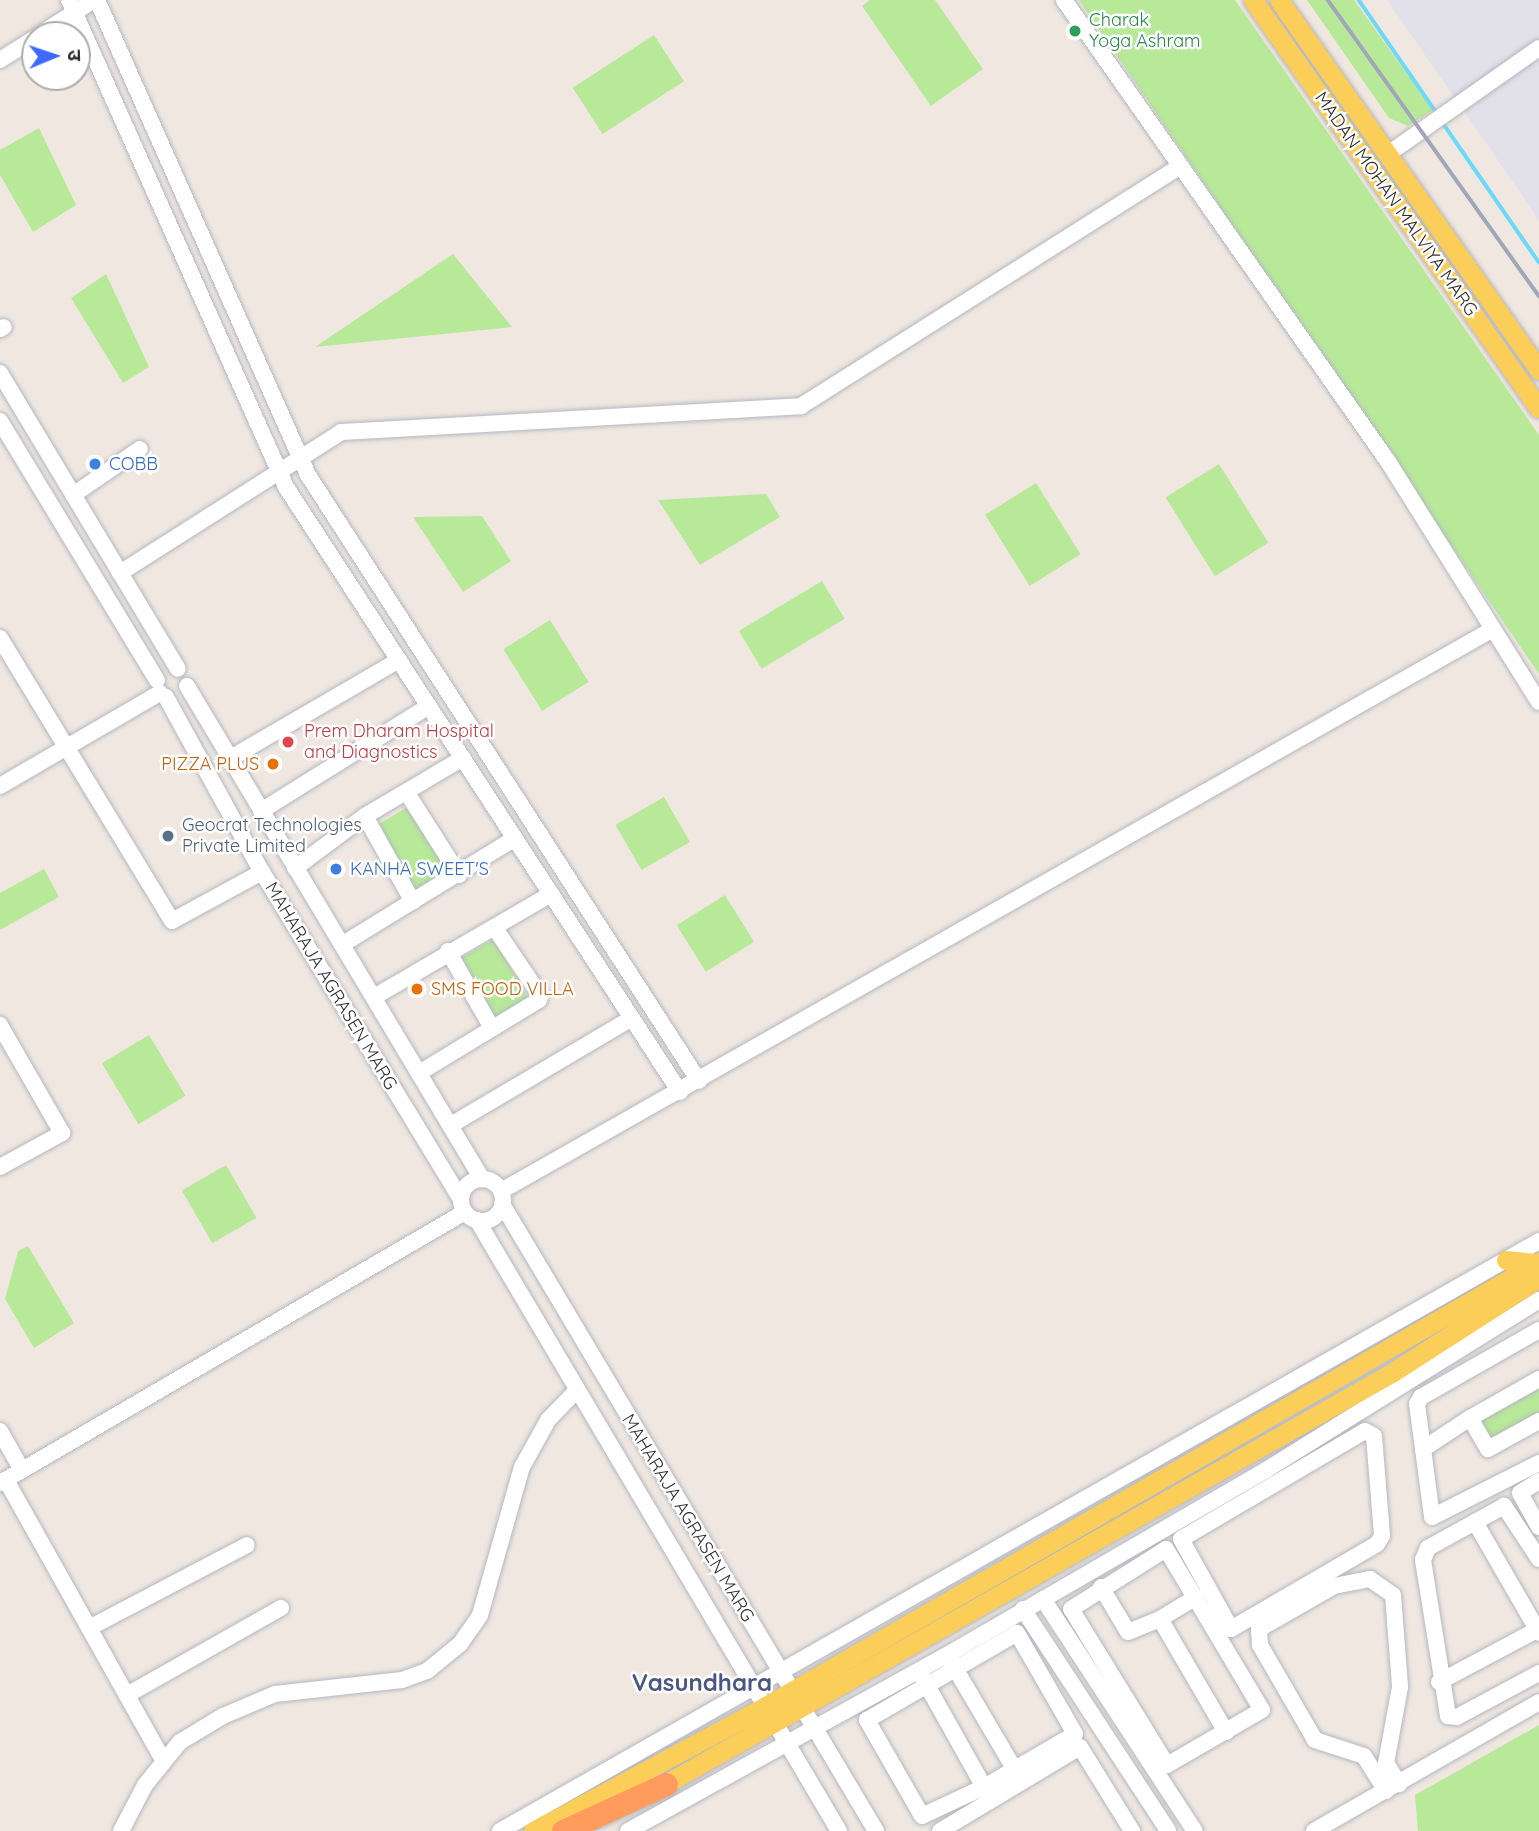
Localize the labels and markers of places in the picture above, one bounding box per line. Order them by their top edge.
place label: Charak Yoga Ashram [1089,10,1201,52]
marker: Charak Yoga Ashram [1067,23,1083,39]
place label: COBB [109,453,158,475]
marker: COBB [87,456,103,472]
place label: Prem Dharam Hospital and Diagnostics [304,721,494,764]
marker: Prem Dharam Hospital and Diagnostics [278,732,298,752]
place label: PIZZA PLUS [161,753,259,775]
marker: PIZZA PLUS [265,756,281,772]
place label: Geocrat Technologies Private Limited [182,815,362,858]
marker: Geocrat Technologies Private Limited [160,828,176,844]
place label: KANHA SWEET'S [350,858,489,880]
marker: KANHA SWEET'S [328,861,344,877]
place label: SMS FOOD VILLA [431,978,574,1000]
marker: SMS FOOD VILLA [409,981,425,997]

